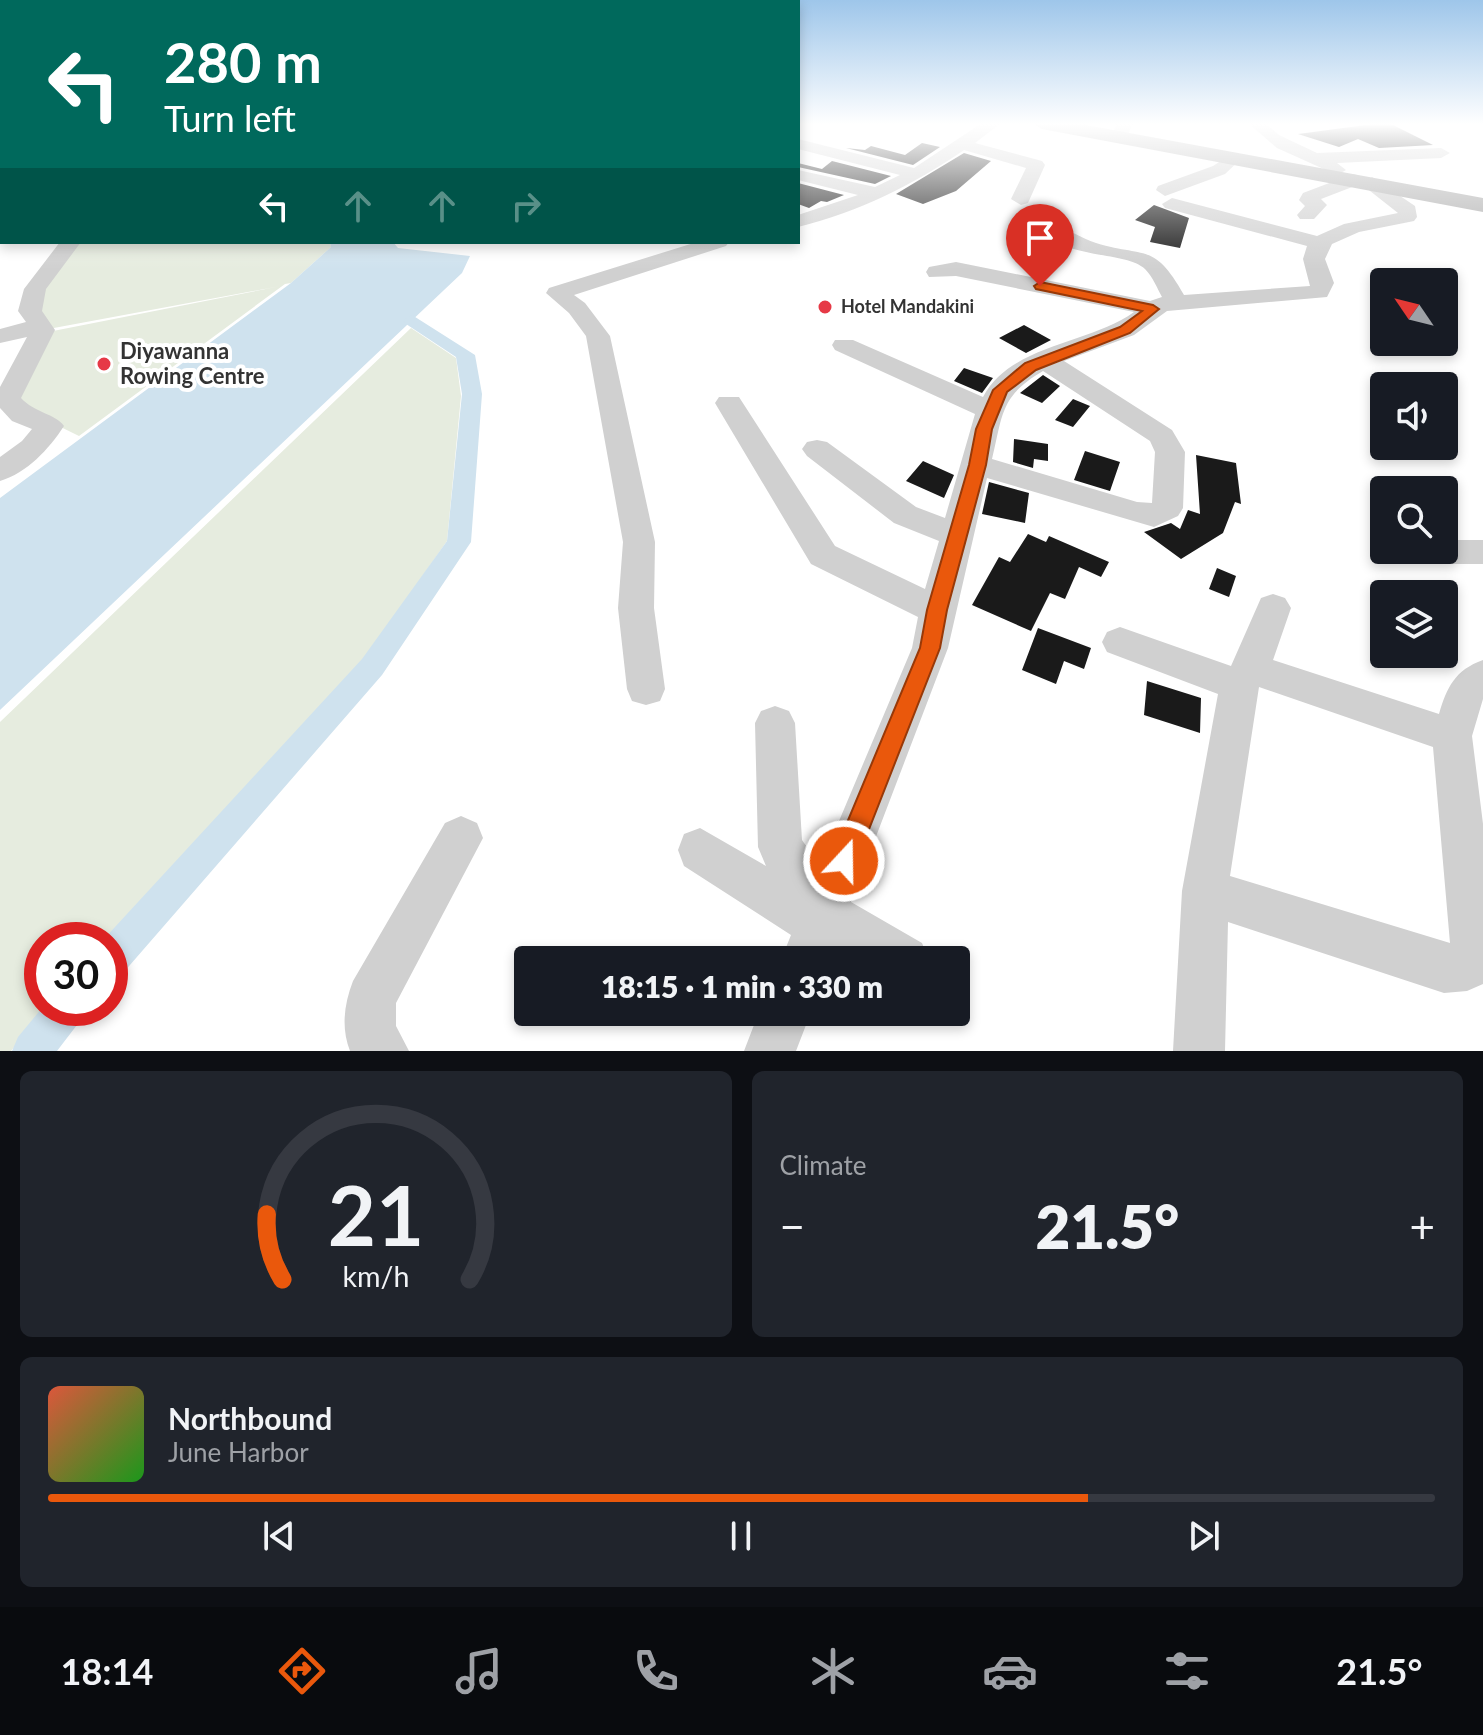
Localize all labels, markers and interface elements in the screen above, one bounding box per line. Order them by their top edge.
text: 280 m [164,28,322,95]
icon: left [32,32,136,136]
text: Turn left [164,96,296,140]
icon: left [252,184,296,228]
icon: ahead [336,184,380,228]
icon: ahead [420,184,464,228]
icon: right [504,184,548,228]
pin [1006,204,1074,286]
icon: arrive [1018,216,1062,260]
north arrow [1370,268,1458,356]
map controls [1370,268,1458,668]
place label: Hotel Mandakini [841,295,974,317]
marker: Hotel Mandakini [816,298,834,316]
place label: Diyawanna Rowing Centre [120,337,265,389]
marker: Diyawanna Rowing Centre [95,355,113,373]
button: sound [1370,372,1458,460]
button: search [1370,476,1458,564]
button: layers [1370,580,1458,668]
position arrow [802,819,886,903]
speed limit sign: 30 [24,922,128,1026]
text: 18:15 · 1 min · 330 m [601,968,883,1004]
text: Climate [780,1149,866,1181]
text: 21 [328,1164,424,1264]
text: 21.5° [1035,1190,1179,1262]
text: − [780,1200,805,1252]
text: + [1409,1200,1435,1252]
text: km/h [342,1259,409,1293]
text: Northbound [168,1400,332,1436]
text: June Harbor [168,1436,309,1468]
icon: previous [257,1514,301,1558]
icon: pause [719,1514,763,1558]
icon: next [1182,1514,1226,1558]
icon: directions [274,1643,330,1699]
icon: music [451,1643,507,1699]
icon: phone [628,1643,684,1699]
icon: climate [805,1643,861,1699]
icon: car [982,1643,1038,1699]
icon: filters [1159,1643,1215,1699]
text: 18:14 [61,1649,153,1693]
text: 21.5° [1336,1649,1422,1693]

